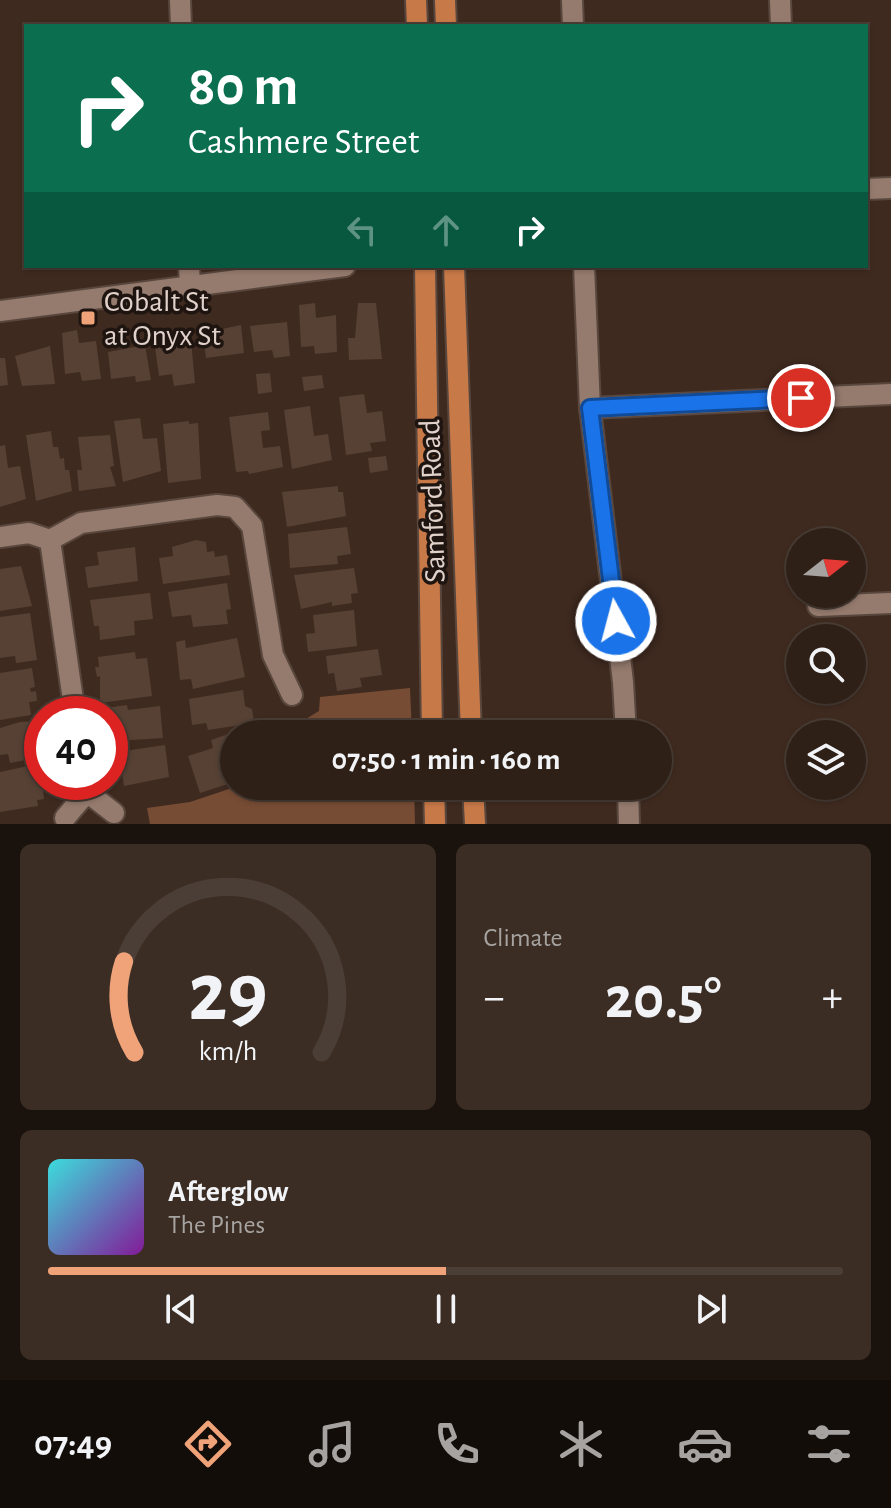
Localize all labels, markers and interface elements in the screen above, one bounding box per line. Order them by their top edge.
icon: right [56,56,160,160]
text: 80 m [188,59,298,115]
text: Cashmere Street [188,124,419,160]
icon: left [340,208,384,252]
icon: ahead [424,208,468,252]
icon: right [508,208,552,252]
place label: Cobalt St at Onyx St [104,287,221,351]
marker: Cobalt St at Onyx St [79,309,97,327]
pin [767,364,835,432]
icon: arrive [779,376,823,420]
street label: Samford Road [415,419,451,583]
north arrow [786,528,866,608]
map controls [786,528,866,800]
position arrow [574,579,658,663]
button: search [786,624,866,704]
speed limit sign: 40 [24,696,128,800]
button: layers [786,720,866,800]
text: 07:50 · 1 min · 160 m [332,745,560,775]
text: Climate [484,925,562,951]
text: 29 [188,952,267,1036]
text: 20.5° [605,969,722,1029]
text: − [484,976,505,1020]
text: + [822,976,843,1020]
text: km/h [198,1037,257,1066]
text: Afterglow [168,1177,289,1207]
text: The Pines [168,1212,265,1238]
icon: previous [159,1287,203,1331]
icon: pause [424,1287,468,1331]
icon: next [689,1287,733,1331]
icon: directions [180,1416,236,1472]
icon: music [304,1416,360,1472]
icon: phone [429,1416,485,1472]
icon: climate [553,1416,609,1472]
icon: car [677,1416,733,1472]
icon: filters [801,1416,857,1472]
text: 07:49 [34,1426,112,1462]

